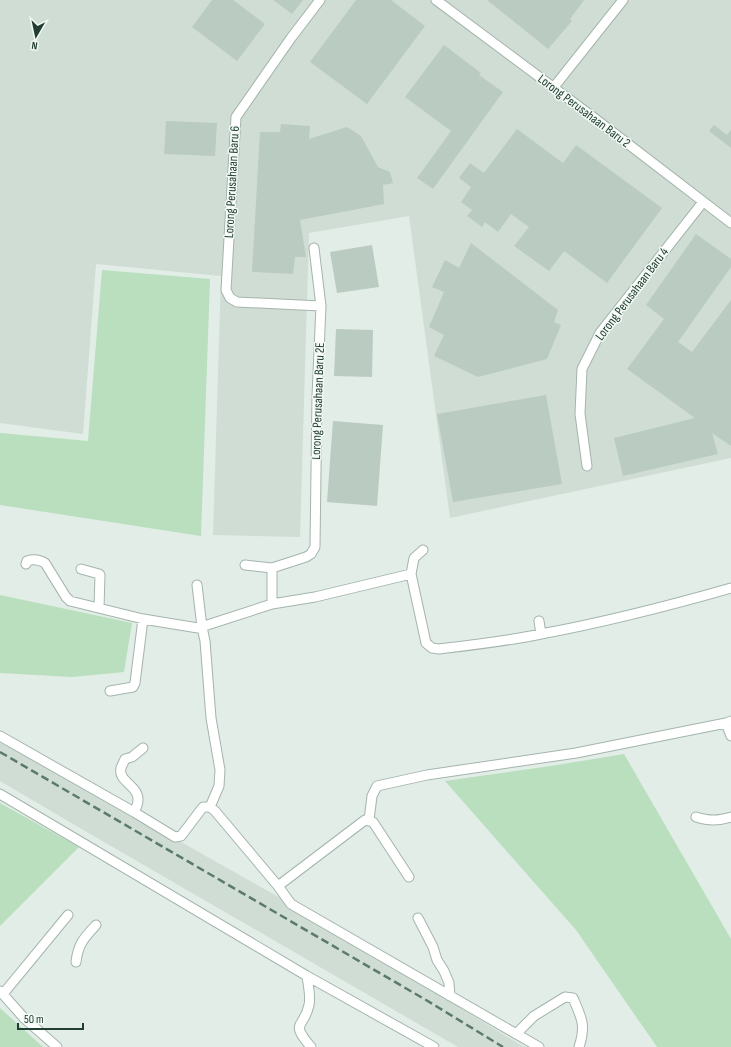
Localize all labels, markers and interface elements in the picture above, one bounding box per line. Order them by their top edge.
north arrow [16,16,56,56]
text: N [30,38,38,52]
street label: Lorong Perusahaan Baru 2 [534,71,634,151]
street label: Lorong Perusahaan Baru 6 [221,125,243,238]
street label: Lorong Perusahaan Baru 4 [592,244,672,344]
street label: Lorong Perusahaan Baru 2E [308,342,328,460]
scale bar [18,1005,83,1031]
text: 50 m [24,1012,44,1027]

